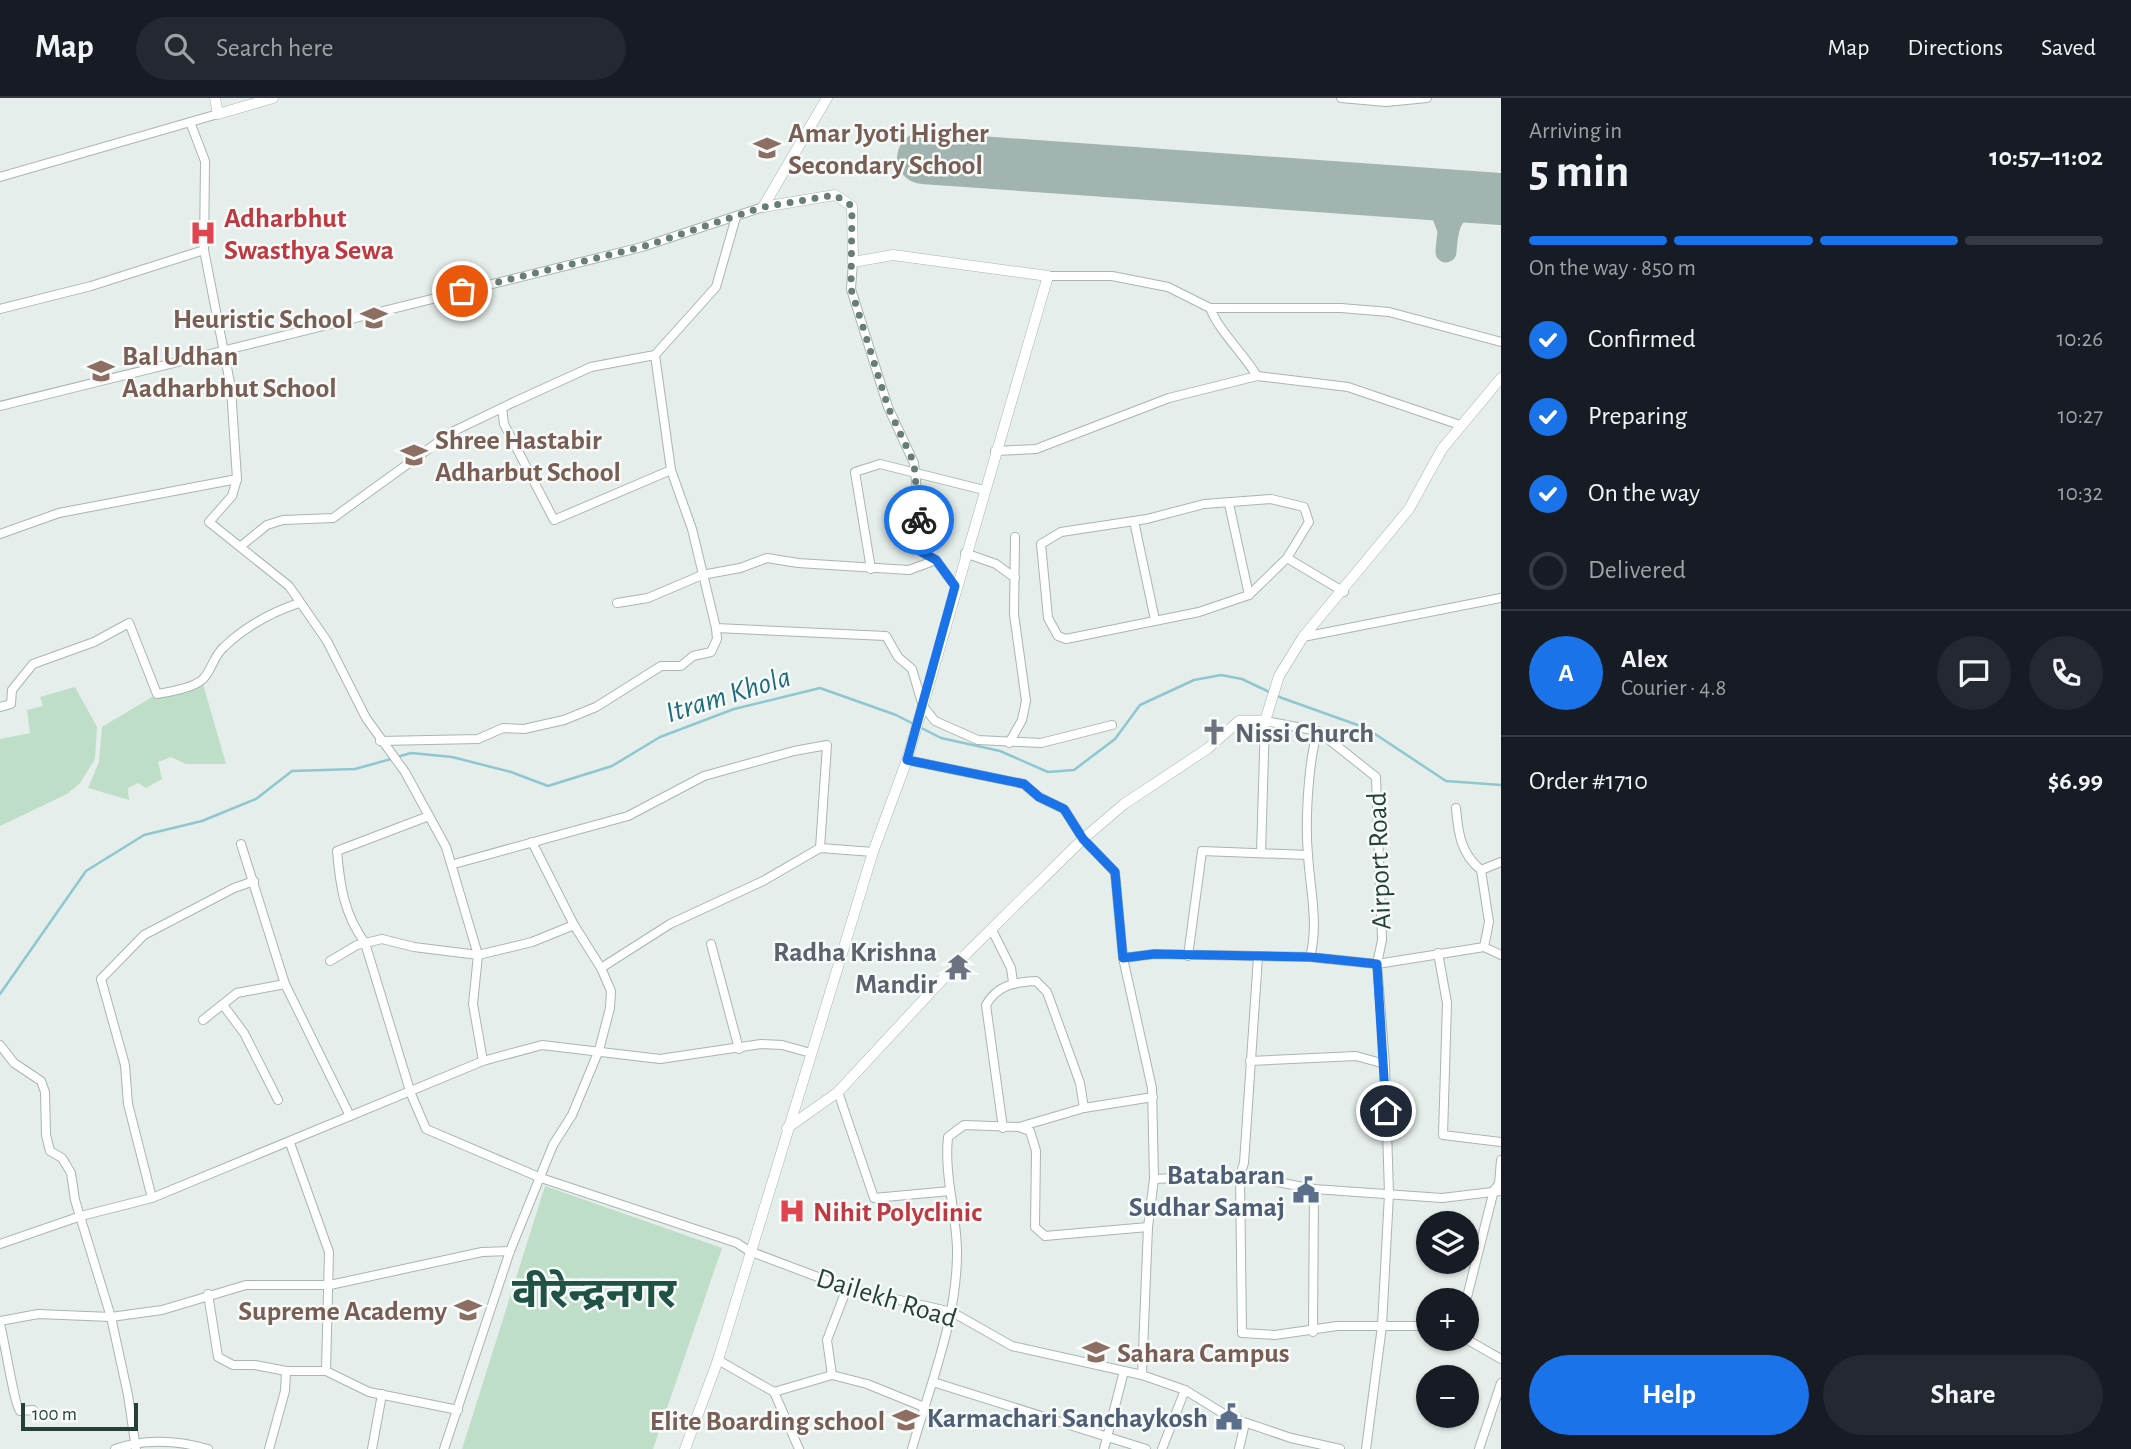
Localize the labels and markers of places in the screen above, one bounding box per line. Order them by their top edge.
place label: Amar Jyoti Higher Secondary School [788,120,989,180]
school or university icon: Amar Jyoti Higher Secondary School [752,133,782,163]
place label: Adharbhut Swasthya Sewa [224,205,394,265]
hospital icon: Adharbhut Swasthya Sewa [188,218,218,248]
pin [432,261,492,321]
school or university icon: Heuristic School [359,303,389,333]
place label: Heuristic School [173,306,353,334]
place label: Bal Udhan Aadharbhut School [122,343,337,403]
school or university icon: Bal Udhan Aadharbhut School [86,356,116,386]
place label: Shree Hastabir Adharbut School [435,427,621,487]
school or university icon: Shree Hastabir Adharbut School [399,440,429,470]
church icon: Nissi Church [1199,717,1229,747]
place label: Nissi Church [1235,720,1374,748]
place label: Radha Krishna Mandir [773,939,937,999]
temple icon: Radha Krishna Mandir [943,952,973,982]
pin [1356,1081,1416,1141]
place label: Batabaran Sudhar Samaj [1129,1162,1285,1222]
public building icon: Batabaran Sudhar Samaj [1291,1175,1321,1205]
hospital icon: Nihit Polyclinic [777,1196,807,1226]
place label: Nihit Polyclinic [813,1199,982,1227]
school or university icon: Supreme Academy [453,1295,483,1325]
place label: Supreme Academy [238,1298,447,1326]
school or university icon: Sahara Campus [1081,1337,1111,1367]
place label: Sahara Campus [1117,1340,1290,1368]
public building icon: Karmachari Sanchaykosh [1214,1402,1244,1432]
school or university icon: Elite Boarding school [891,1405,921,1435]
place label: Karmachari Sanchaykosh [927,1405,1208,1433]
place label: Elite Boarding school [650,1408,885,1436]

